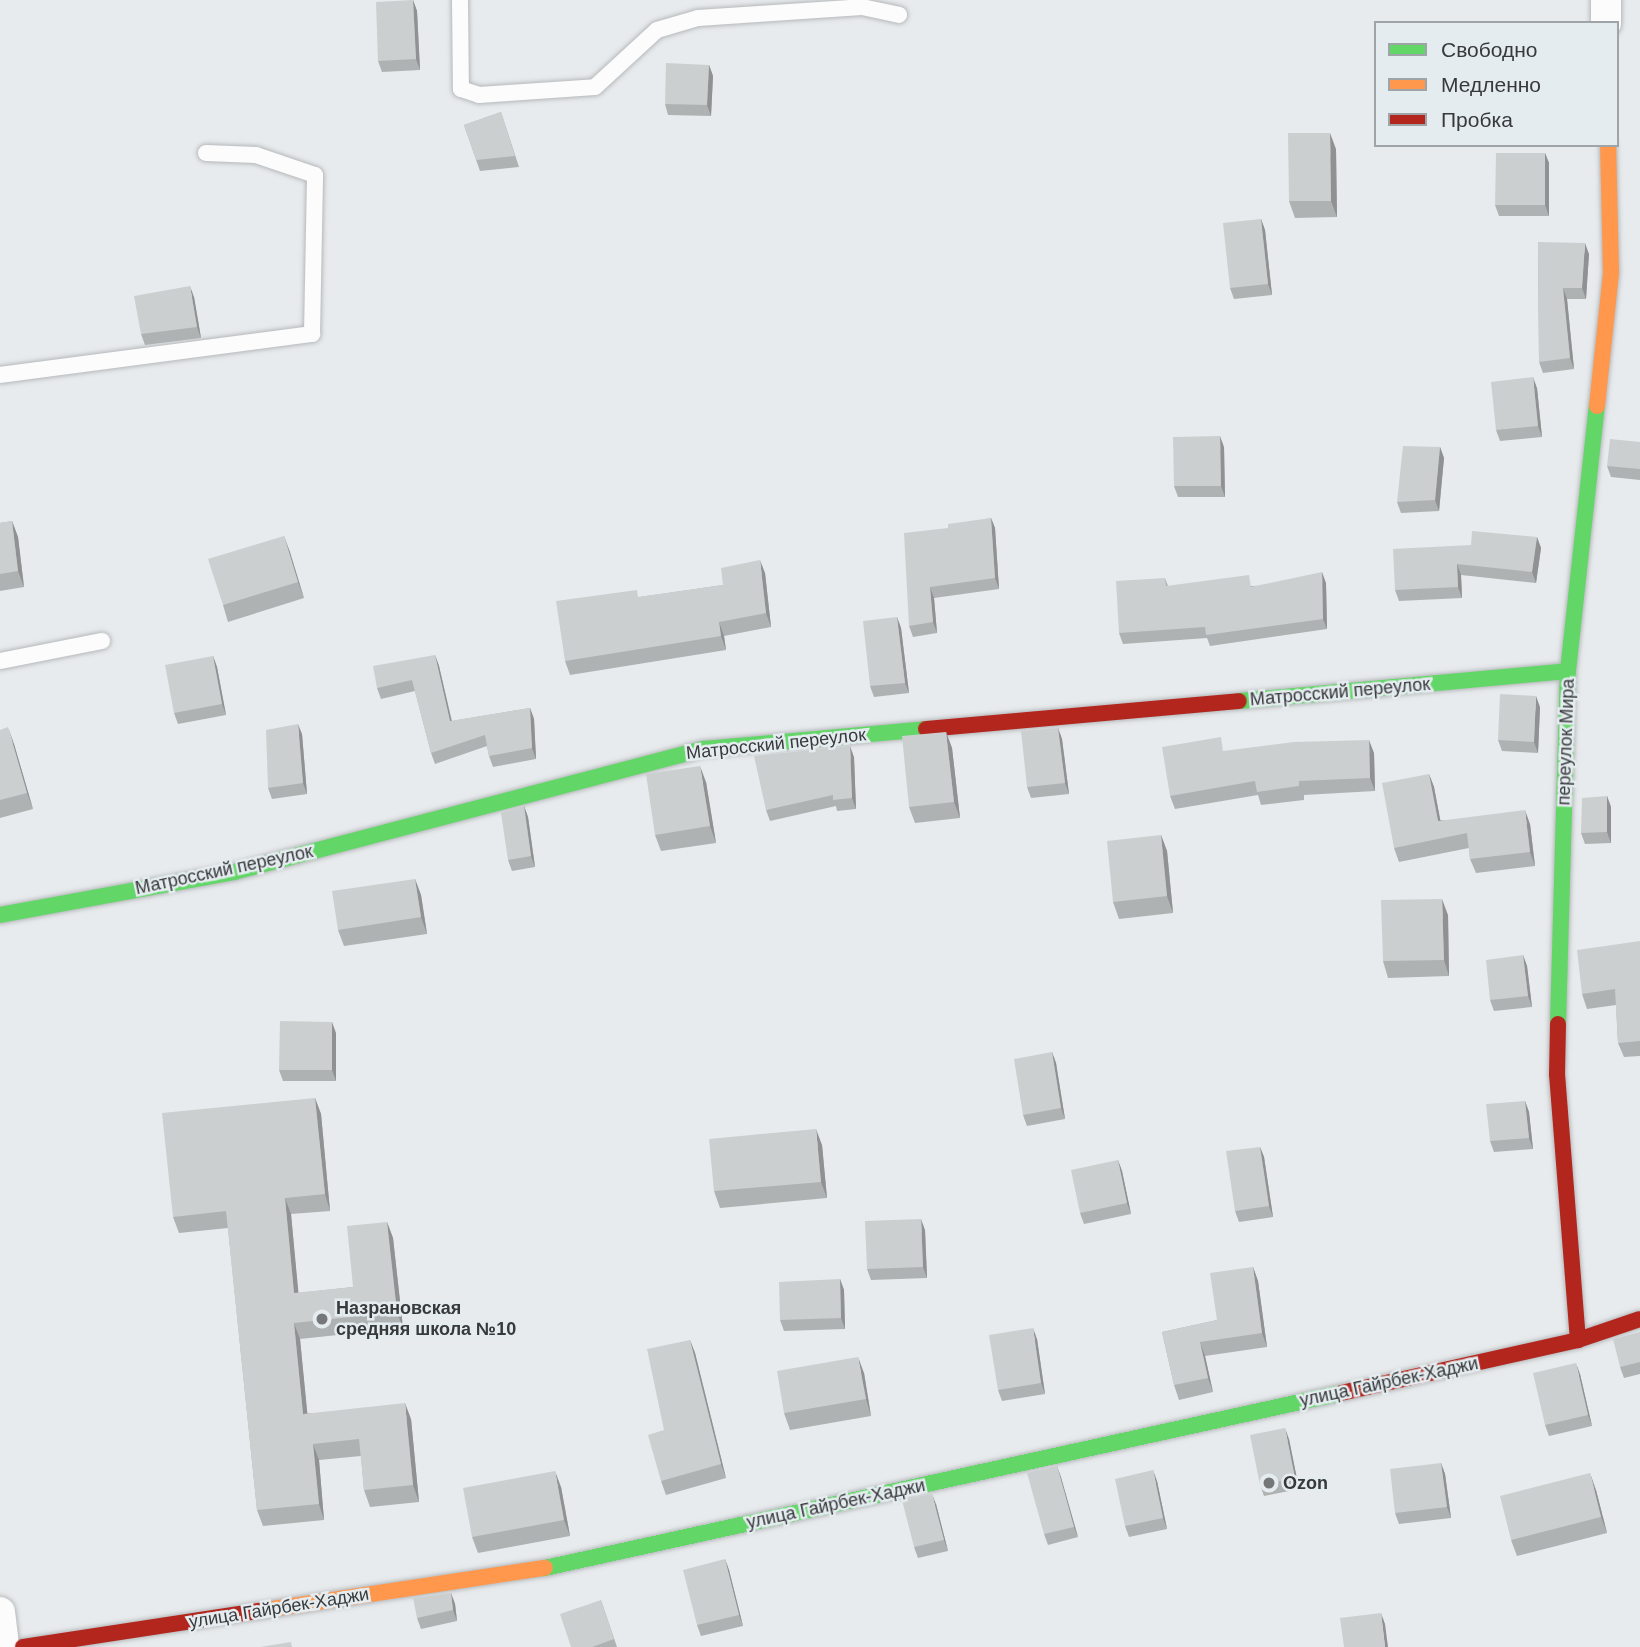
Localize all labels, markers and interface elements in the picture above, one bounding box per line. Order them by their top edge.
legend [1374,21,1619,147]
text: Свободно [1441,38,1538,61]
text: Медленно [1441,73,1541,96]
text: Пробка [1441,108,1513,131]
street label: Матросский переулок [1249,673,1431,711]
street label: переулок Мира [1553,678,1579,806]
street label: Матросский переулок [685,724,867,764]
street label: Матросский переулок [133,841,315,899]
place label: Назрановская средняя школа №10 [336,1298,516,1340]
marker: Назрановская средняя школа №10 [314,1311,330,1327]
street label: улица Гайрбек-Хаджи [1298,1353,1480,1411]
place label: Ozon [1283,1472,1328,1494]
street label: улица Гайрбек-Хаджи [745,1475,927,1533]
marker: Ozon [1261,1475,1277,1491]
street label: улица Гайрбек-Хаджи [187,1583,371,1633]

